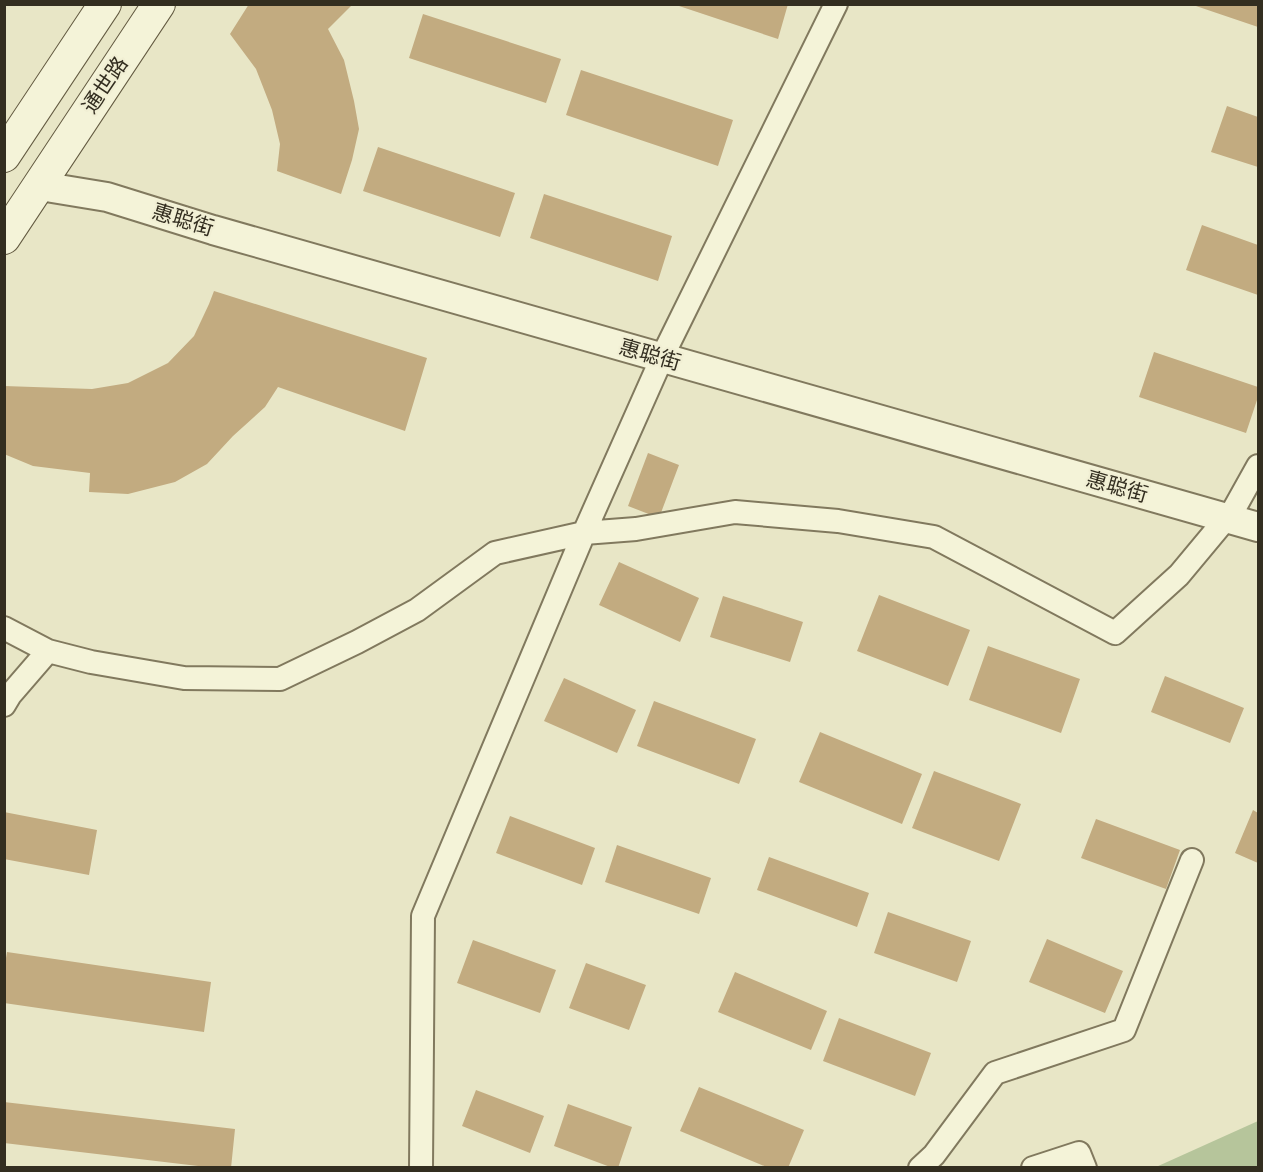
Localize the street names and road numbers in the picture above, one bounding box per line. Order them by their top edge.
street label: 通世路 [77,52,133,118]
street label: 惠聪街 [149,198,217,242]
street label: 惠聪街 [616,334,684,376]
street label: 惠聪街 [1083,466,1151,508]

